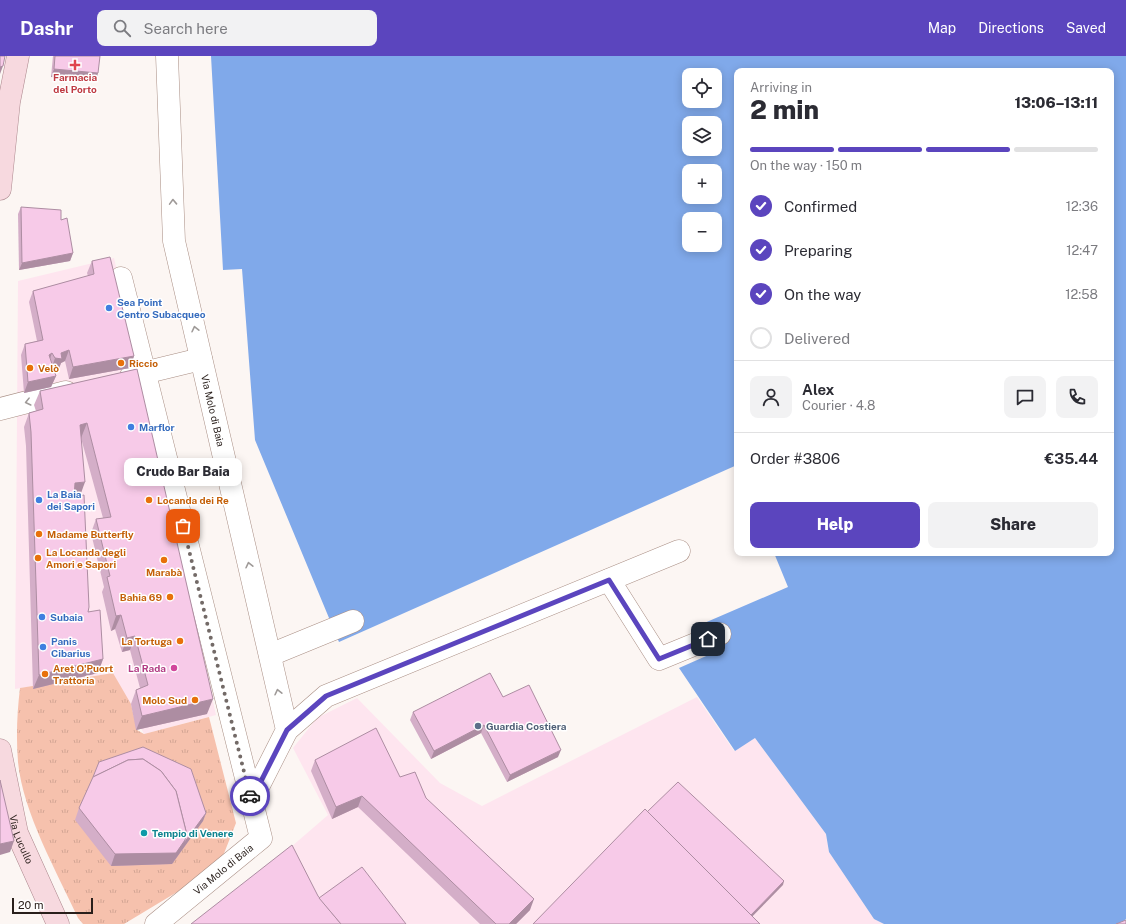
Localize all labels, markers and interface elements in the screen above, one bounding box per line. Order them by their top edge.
search box [97,10,377,46]
text: Dashr [20,17,73,39]
icon: search [111,17,133,39]
text: Search here [143,20,228,37]
text: Map [928,20,956,36]
text: Directions [978,20,1044,36]
text: Saved [1066,20,1106,36]
marker: Farmacia del Porto [70,60,80,70]
map controls [682,68,722,252]
button: locate [682,68,722,108]
place label: Farmacia del Porto [53,71,97,95]
text: Arriving in [750,80,812,95]
text: 2 min [750,94,819,125]
text: 13:06–13:11 [1014,94,1098,111]
button: layers [682,116,722,156]
text: On the way · 150 m [750,158,862,173]
button: + [682,164,722,204]
icon: check [750,195,772,217]
text: Confirmed [784,198,857,215]
one-way arrow [169,199,177,205]
text: 12:36 [1066,199,1098,214]
button: − [682,212,722,252]
icon: check [750,239,772,261]
text: Preparing [784,242,853,259]
text: 12:47 [1066,243,1098,258]
icon: check [750,283,772,305]
text: On the way [784,286,861,303]
text: 12:58 [1065,287,1098,302]
place label: Sea Point Centro Subacqueo [117,296,206,320]
marker: Sea Point Centro Subacqueo [104,303,114,313]
one-way arrow [191,326,199,332]
text: Delivered [784,330,850,347]
place label: Riccio [129,357,158,369]
marker: Riccio [116,358,126,368]
place label: Velò [38,362,59,374]
marker: Velò [25,363,35,373]
street label: Via Molo di Baia [199,373,227,448]
button: person [750,376,792,418]
button: chat [1004,376,1046,418]
button: phone [1056,376,1098,418]
text: Alex [802,381,834,398]
one-way arrow [24,397,31,406]
text: Courier · 4.8 [802,398,875,413]
place label: Marflor [139,421,175,433]
marker: Marflor [126,422,136,432]
text: Order #3806 [750,450,840,467]
text: €35.44 [1044,450,1098,467]
callout: Crudo Bar Baia [124,458,242,486]
text: Crudo Bar Baia [136,464,230,479]
place label: La Baia dei Sapori [47,488,95,512]
place label: Locanda dei Re [157,494,229,506]
marker: La Baia dei Sapori [34,495,44,505]
marker: Locanda dei Re [144,495,154,505]
button: Help [750,502,920,548]
button: Share [928,502,1098,548]
pin [166,509,200,543]
icon: bag [172,515,194,537]
place label: Madame Butterfly [47,528,134,540]
marker: Madame Butterfly [34,529,44,539]
place label: La Locanda degli Amori e Sapori [46,546,126,570]
marker: La Locanda degli Amori e Sapori [33,553,43,563]
marker: Marabà [159,555,169,565]
one-way arrow [245,562,253,568]
place label: Marabà [146,566,182,578]
place label: Bahia 69 [120,591,162,603]
marker: Bahia 69 [165,592,175,602]
place label: Subaia [50,611,83,623]
marker: Subaia [37,612,47,622]
pin [691,622,725,656]
icon: home [697,628,719,650]
place label: Panis Cibarius [51,635,91,659]
place label: La Tortuga [121,635,172,647]
marker: La Tortuga [175,636,185,646]
marker: Panis Cibarius [38,642,48,652]
place label: Aret O'Puort Trattoria [53,662,113,686]
place label: La Rada [128,662,166,674]
marker: La Rada [169,663,179,673]
marker: Aret O'Puort Trattoria [40,669,50,679]
one-way arrow [275,689,283,695]
place label: Molo Sud [142,694,187,706]
marker: Molo Sud [190,695,200,705]
place label: Guardia Costiera [486,720,567,732]
marker: Guardia Costiera [473,721,483,731]
courier [230,776,270,816]
icon: car [239,785,261,807]
street label: Via Lucullo [7,814,36,866]
place label: Tempio di Venere [152,827,234,839]
marker: Tempio di Venere [139,828,149,838]
street label: Via Molo di Baia [191,841,255,897]
scale bar [12,896,93,915]
text: 20 m [18,899,43,911]

